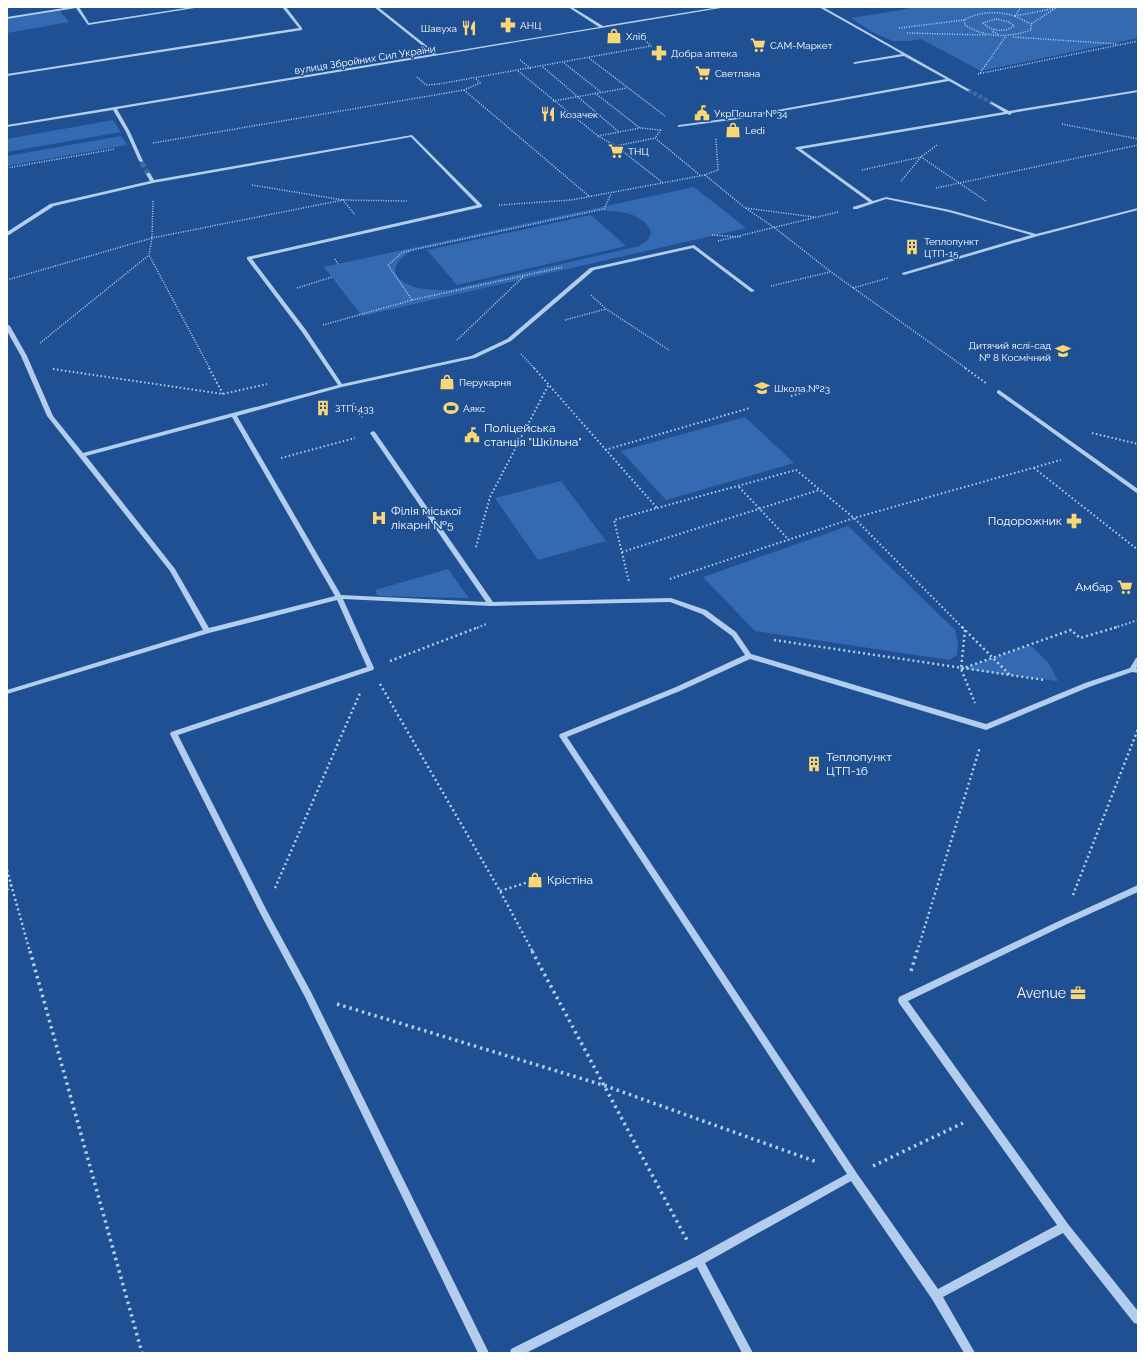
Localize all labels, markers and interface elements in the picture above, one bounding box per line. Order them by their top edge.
pharmacy icon: АНЦ [499,16,517,34]
restaurant icon: Шавуха [460,19,478,37]
place label: АНЦ [520,20,541,31]
place label: Шавуха [421,23,457,34]
shop icon: Хліб [605,27,623,45]
place label: Хліб [626,31,646,42]
supermarket icon: САМ-Маркет [749,36,767,54]
place label: САМ-Маркет [770,40,833,51]
street label: вулиця Збройних Сил України [294,43,437,76]
pharmacy icon: Добра аптека [650,44,668,62]
place label: Добра аптека [671,48,737,59]
supermarket icon: Светлана [694,64,712,82]
place label: Светлана [715,68,760,79]
public building icon: УкрПошта №34 [693,104,711,122]
restaurant icon: Козачек [539,105,557,123]
place label: УкрПошта №34 [714,108,788,119]
place label: Козачек [560,109,598,120]
shop icon: Ledi [724,121,742,139]
place label: Ledi [745,125,765,136]
supermarket icon: ТНЦ [607,142,625,160]
place label: ТНЦ [628,146,649,157]
place label: Теплопункт ЦТП-15 [924,236,979,259]
building icon: Теплопункт ЦТП-15 [903,238,921,256]
place label: Дитячий яслі-сад № 8 Космічний [969,340,1051,363]
school or university icon: Дитячий яслі-сад № 8 Космічний [1054,342,1072,360]
shop icon: Перукарня [438,373,456,391]
place label: Перукарня [459,377,511,388]
school or university icon: Школа №23 [753,379,771,397]
place label: Школа №23 [774,383,830,394]
building icon: ЗТП-433 [314,399,332,417]
sports icon: Аякс [442,399,460,417]
place label: ЗТП-433 [335,403,374,414]
place label: Аякс [463,403,486,414]
place label: Поліцейська станція "Шкільна" [484,421,582,449]
public building icon: Поліцейська станція "Шкільна" [463,426,481,444]
place label: Філія міської лікарні №5 [391,504,462,532]
hospital icon: Філія міської лікарні №5 [370,509,388,527]
pharmacy icon: Подорожник [1065,512,1083,530]
place label: Подорожник [988,514,1062,528]
supermarket icon: Амбар [1116,578,1134,596]
place label: Амбар [1075,580,1113,594]
place label: Теплопункт ЦТП-16 [826,750,892,778]
building icon: Теплопункт ЦТП-16 [805,755,823,773]
shop icon: Крістіна [526,871,544,889]
place label: Крістіна [547,873,593,887]
office icon: Avenue [1069,984,1087,1002]
place label: Avenue [1017,985,1066,1001]

